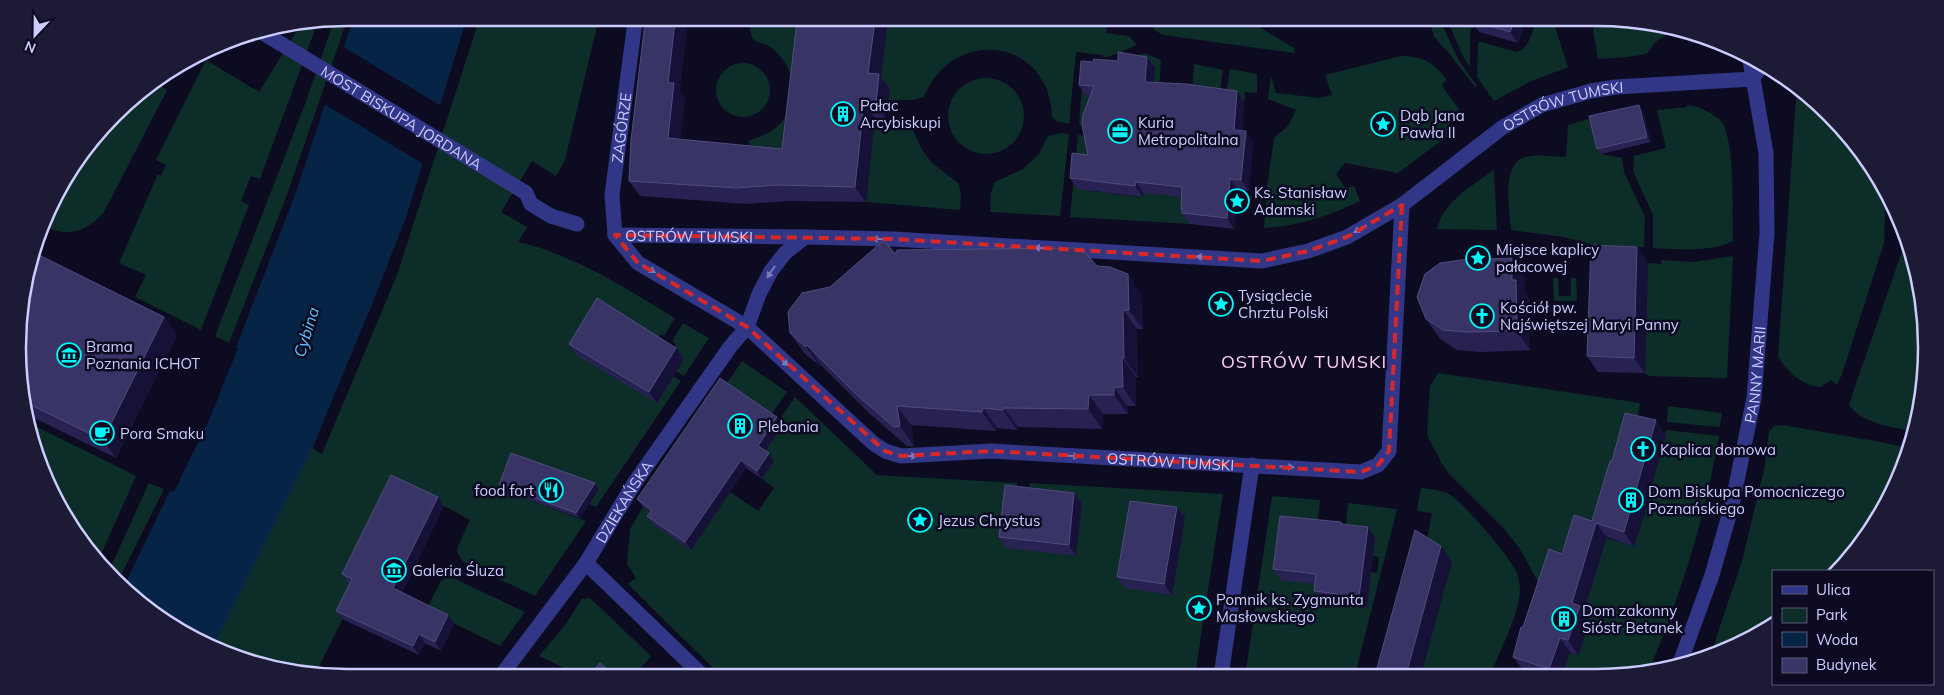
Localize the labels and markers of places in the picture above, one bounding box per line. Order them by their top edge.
place label: Pałac Arcybiskupi [860,96,941,132]
building icon: Pałac Arcybiskupi [830,101,856,127]
place label: Dąb Jana Pawła II [1400,106,1465,142]
place icon: Dąb Jana Pawła II [1370,111,1396,137]
place label: Kuria Metropolitalna [1138,113,1239,149]
office icon: Kuria Metropolitalna [1107,118,1133,144]
place label: Ks. Stanisław Adamski [1254,183,1347,219]
place icon: Ks. Stanisław Adamski [1224,188,1250,214]
place label: Miejsce kaplicy pałacowej [1496,240,1599,276]
place icon: Miejsce kaplicy pałacowej [1465,245,1491,271]
place label: Tysiąclecie Chrztu Polski [1238,286,1328,322]
place icon: Tysiąclecie Chrztu Polski [1208,291,1234,317]
place label: Kościół pw. Najświętszej Maryi Panny [1500,298,1679,334]
church icon: Kościół pw. Najświętszej Maryi Panny [1469,303,1495,329]
place label: Brama Poznania ICHOT [86,337,200,373]
museum icon: Brama Poznania ICHOT [56,342,82,368]
building icon: Plebania [727,413,753,439]
place label: Plebania [758,417,819,436]
cafe icon: Pora Smaku [89,420,115,446]
place label: Pora Smaku [120,424,204,443]
church icon: Kaplica domowa [1630,436,1656,462]
place label: Kaplica domowa [1660,440,1776,459]
restaurant icon: food fort [538,477,564,503]
place label: food fort [475,481,534,500]
place label: Dom Biskupa Pomocniczego Poznańskiego [1648,482,1845,518]
building icon: Dom Biskupa Pomocniczego Poznańskiego [1618,487,1644,513]
place icon: Jezus Chrystus [907,507,933,533]
place label: Jezus Chrystus [938,511,1040,530]
museum icon: Galeria Śluza [381,557,407,583]
place label: Galeria Śluza [412,561,504,580]
place label: Pomnik ks. Zygmunta Masłowskiego [1216,590,1364,626]
place icon: Pomnik ks. Zygmunta Masłowskiego [1186,595,1212,621]
place label: Dom zakonny Sióstr Betanek [1582,601,1683,637]
building icon: Dom zakonny Sióstr Betanek [1551,606,1577,632]

